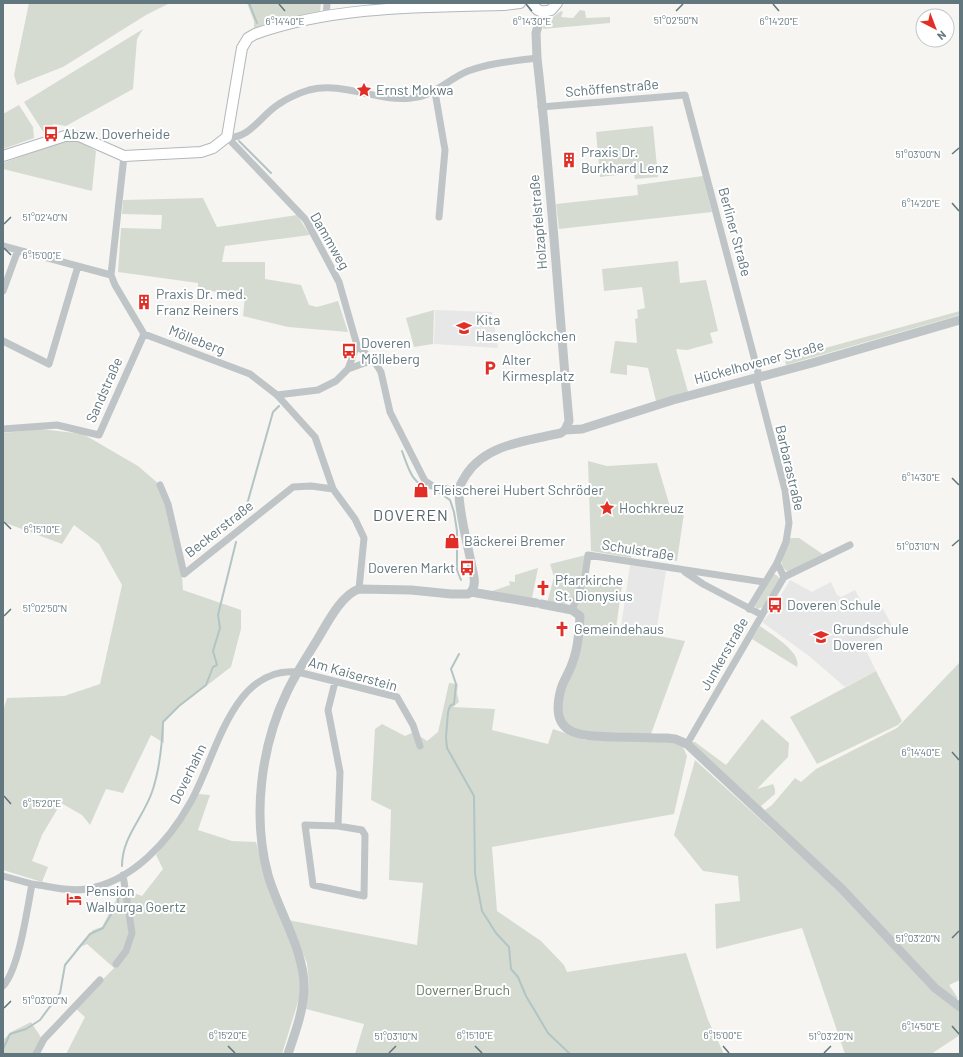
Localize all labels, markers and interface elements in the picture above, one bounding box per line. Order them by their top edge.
north arrow [915,8,955,48]
text: 51°02'50"N [654,14,698,26]
text: 6°14'40"E [266,15,304,27]
text: 6°14'30"E [513,15,551,27]
text: 6°14'20"E [760,15,798,27]
text: N [935,29,949,43]
street label: Schöffenstraße [564,75,659,100]
place icon: Ernst Mokwa [355,81,373,99]
place label: Ernst Mokwa [376,81,453,98]
bus stop icon: Abzw. Doverheide [42,125,60,143]
place label: Abzw. Doverheide [63,125,170,142]
place label: Praxis Dr. Burkhard Lenz [581,143,669,176]
text: 51°03'00"N [896,148,940,160]
building icon: Praxis Dr. Burkhard Lenz [560,151,578,169]
street label: Holzapfelstraße [525,174,550,270]
street label: Berliner Straße [715,185,756,278]
text: 6°14'20"E [902,197,940,209]
street label: Dammweg [307,209,354,273]
text: 51°02'40"N [23,211,67,223]
text: 6°15'00"E [23,249,61,261]
place label: Praxis Dr. med. Franz Reiners [156,285,247,318]
building icon: Praxis Dr. med. Franz Reiners [135,293,153,311]
place label: Kita Hasenglöckchen [476,311,576,344]
school or university icon: Kita Hasenglöckchen [455,319,473,337]
street label: Mölleberg [167,321,228,358]
place label: Doveren Mölleberg [361,334,420,367]
street label: Hückelhovener Straße [692,336,826,387]
bus stop icon: Doveren Mölleberg [340,342,358,360]
place label: Alter Kirmesplatz [502,351,574,384]
street label: Sandstraße [82,355,125,425]
parking icon: Alter Kirmesplatz [481,359,499,377]
street label: Barbarastraße [772,423,809,512]
text: 6°14'30"E [902,471,940,483]
shop icon: Fleischerei Hubert Schröder [412,481,430,499]
place label: Fleischerei Hubert Schröder [433,481,604,498]
street label: Beckerstraße [181,497,256,561]
place icon: Hochkreuz [598,499,616,517]
place label: Hochkreuz [619,499,684,516]
district label: DOVEREN [373,505,449,524]
text: 6°15'10"E [24,523,60,535]
shop icon: Bäckerei Bremer [443,532,461,550]
place label: Bäckerei Bremer [464,532,565,549]
street label: Schulstraße [601,535,675,564]
text: 51°03'10"N [897,540,939,552]
place label: Doveren Markt [368,559,455,576]
bus stop icon: Doveren Markt [458,559,476,577]
place label: Pfarrkirche St. Dionysius [555,571,633,604]
church icon: Pfarrkirche St. Dionysius [534,579,552,597]
bus stop icon: Doveren Schule [766,596,784,614]
place label: Doveren Schule [787,596,881,613]
text: 51°02'50"N [23,602,67,614]
street label: Junkerstraße [696,614,751,693]
church icon: Gemeindehaus [553,620,571,638]
place label: Gemeindehaus [574,620,664,637]
place label: Grundschule Doveren [833,620,909,653]
school or university icon: Grundschule Doveren [812,628,830,646]
street label: Am Kaiserstein [307,653,400,694]
street label: Doverhahn [166,741,209,807]
text: 6°14'40"E [902,746,940,758]
text: 6°15'20"E [23,797,61,809]
place label: Pension Walburga Goertz [86,882,186,915]
hotel icon: Pension Walburga Goertz [65,890,83,908]
text: 51°03'20"N [896,932,940,944]
park label: Doverner Bruch [416,981,510,998]
text: 51°03'00"N [23,994,67,1006]
text: 6°14'50"E [902,1020,940,1032]
text: 6°15'20"E [209,1029,247,1041]
text: 6°15'10"E [457,1029,493,1041]
text: 6°15'00"E [704,1029,742,1041]
text: 51°03'10"N [375,1030,417,1042]
text: 51°03'20"N [809,1030,853,1042]

